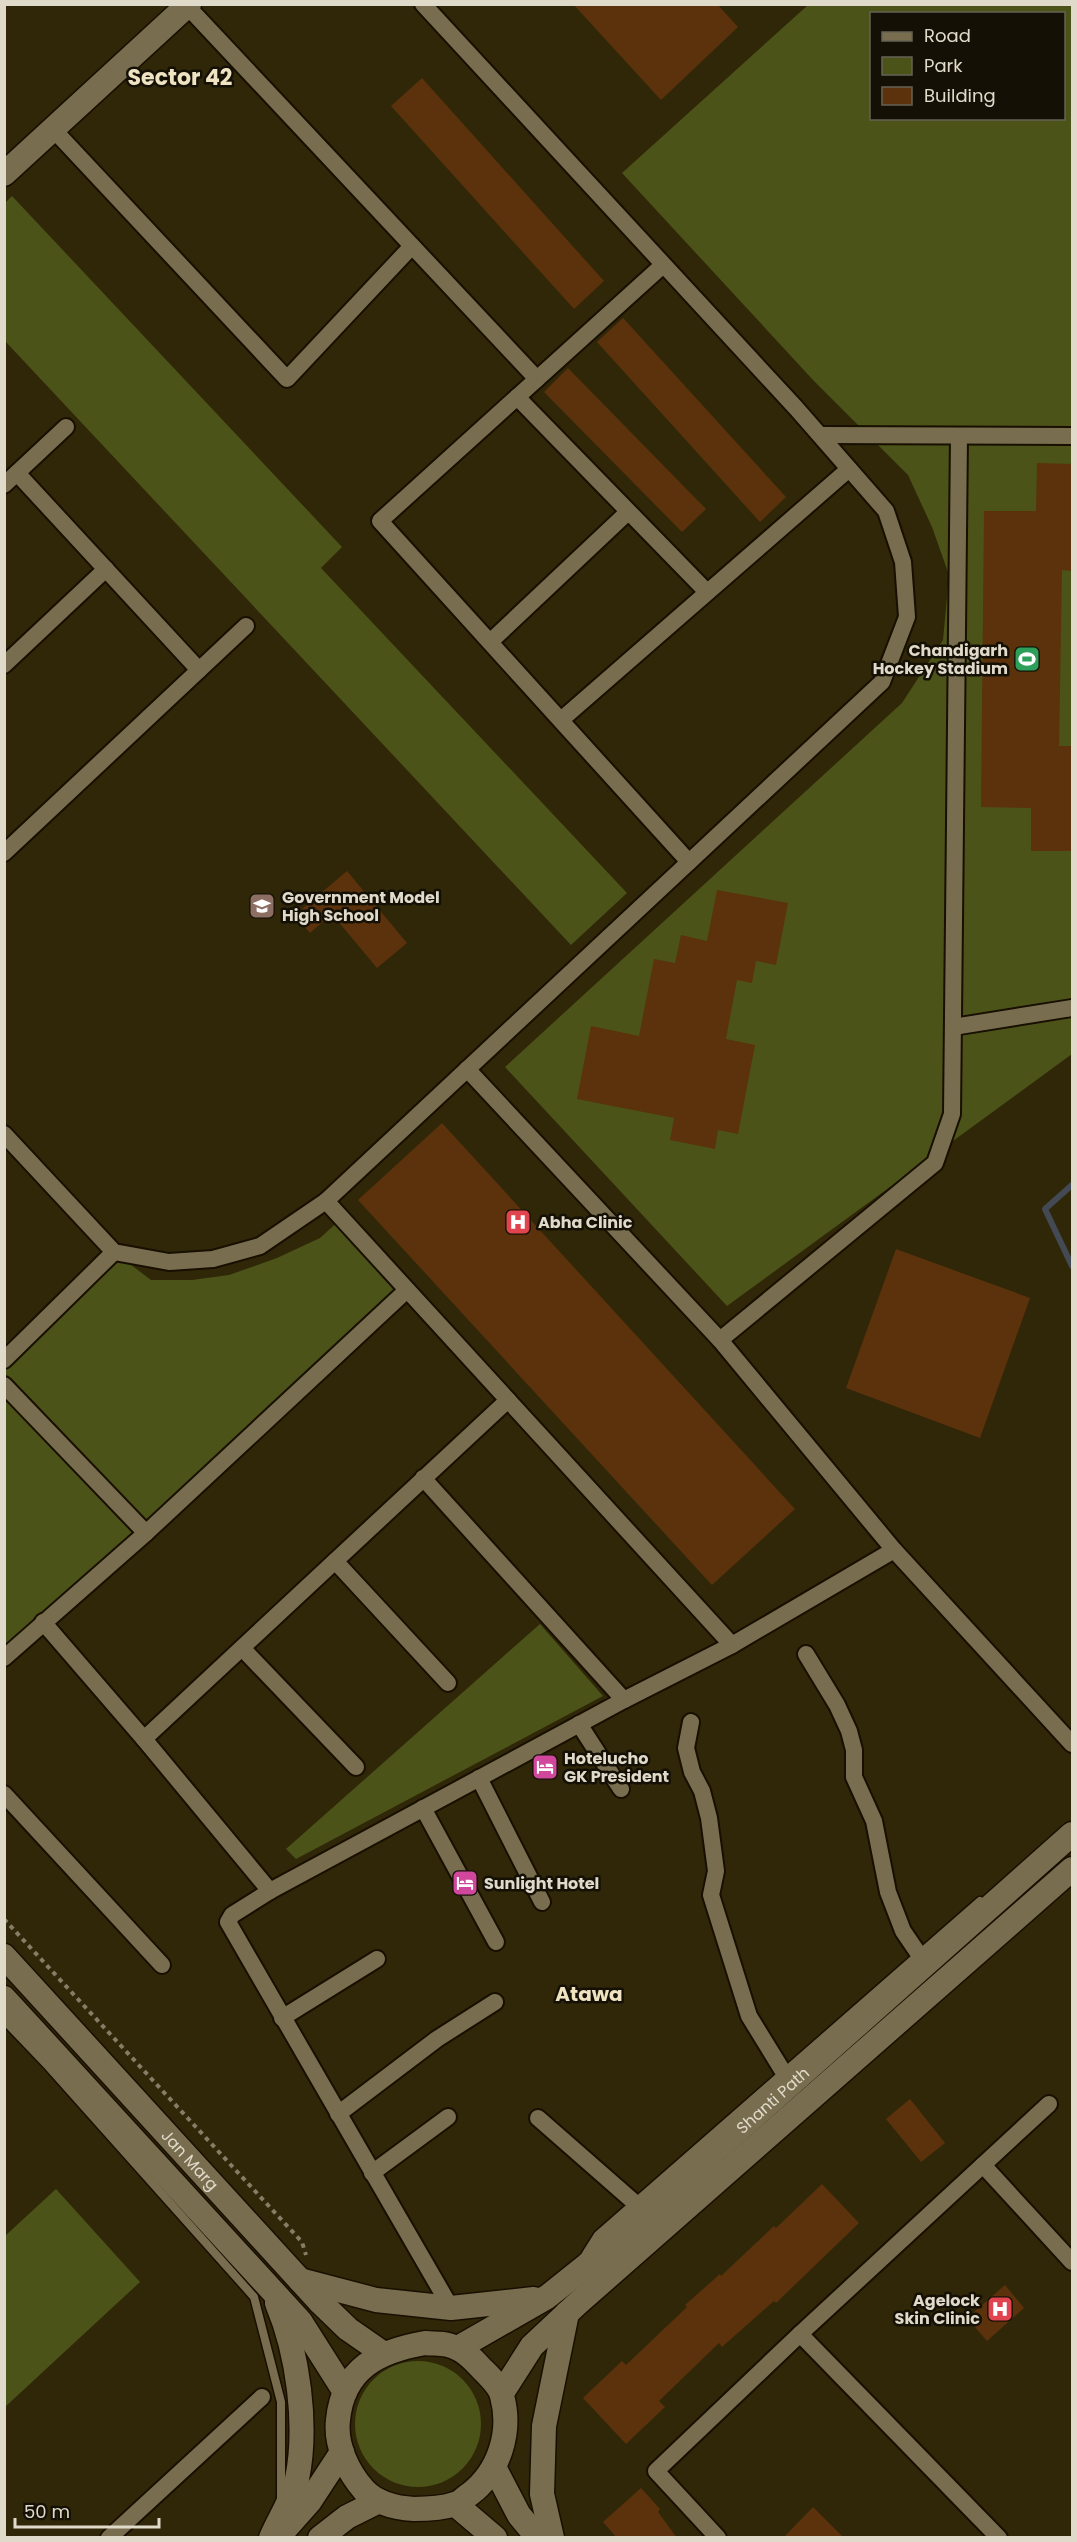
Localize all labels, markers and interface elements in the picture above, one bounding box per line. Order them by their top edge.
legend [870,12,1065,120]
text: Road [924,23,971,48]
text: Park [924,53,963,78]
district label: Sector 42 [128,62,232,93]
text: Building [924,83,996,108]
place label: Chandigarh Hockey Stadium [873,639,1008,680]
sports icon: Chandigarh Hockey Stadium [1012,644,1042,674]
place label: Government Model High School [282,886,440,927]
school or university icon: Government Model High School [247,891,277,921]
hospital icon: Abha Clinic [503,1207,533,1237]
place label: Abha Clinic [538,1211,633,1234]
place label: Hotelucho GK President [564,1747,669,1788]
hotel icon: Hotelucho GK President [530,1752,560,1782]
hotel icon: Sunlight Hotel [450,1868,480,1898]
place label: Sunlight Hotel [484,1872,599,1895]
district label: Atawa [555,1980,623,2008]
street label: Shanti Path [731,2062,814,2139]
street label: Jan Marg [156,2125,224,2196]
place label: Agelock Skin Clinic [895,2289,980,2330]
hospital icon: Agelock Skin Clinic [985,2294,1015,2324]
scale bar [15,2491,159,2529]
text: 50 m [24,2499,70,2524]

